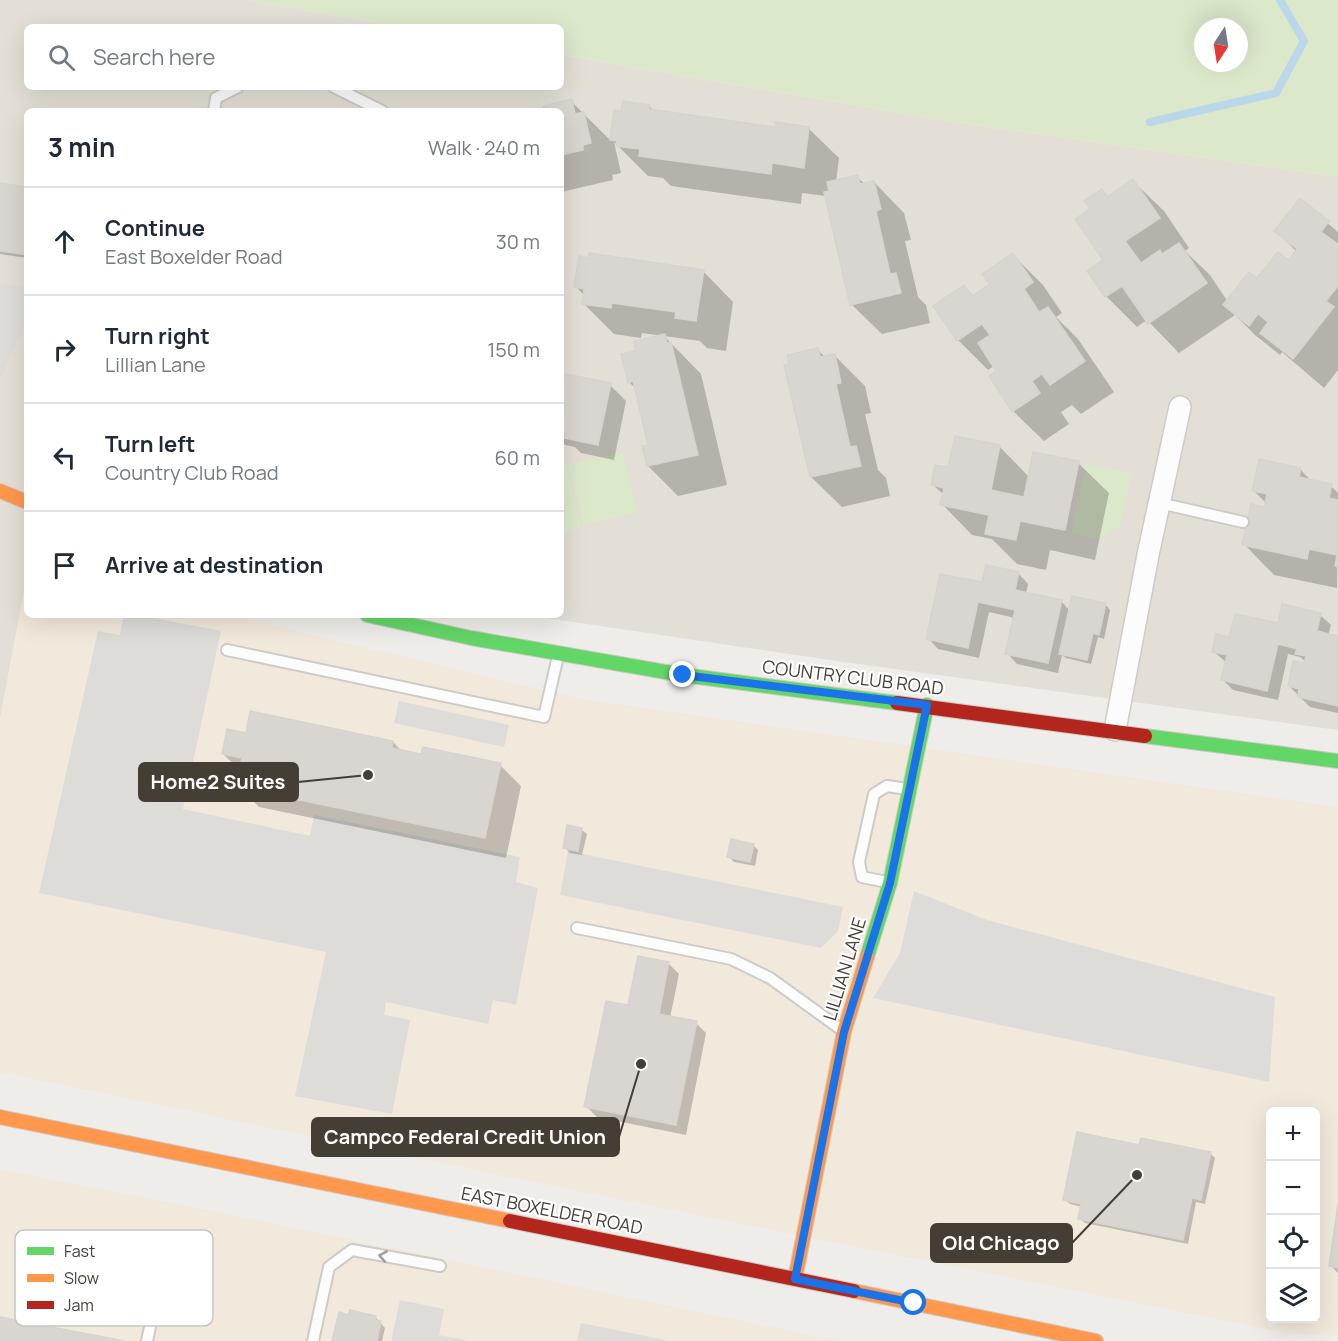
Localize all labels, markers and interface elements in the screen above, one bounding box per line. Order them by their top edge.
north arrow [1194,18,1248,72]
search box [24,24,564,90]
icon: search [45,41,78,74]
text: Search here [93,42,215,72]
text: 3 min [48,129,115,165]
text: Walk · 240 m [428,134,540,161]
text: Continue [105,213,205,243]
icon: ahead [48,225,81,258]
text: 30 m [496,228,540,255]
text: East Boxelder Road [105,243,283,270]
text: Turn right [105,321,210,351]
icon: right [48,333,81,366]
text: 150 m [487,336,540,363]
text: Lillian Lane [105,351,206,378]
text: Turn left [105,429,195,459]
icon: left [48,441,81,474]
text: 60 m [494,444,540,471]
text: Country Club Road [105,459,279,486]
icon: arrive [48,549,81,582]
text: Arrive at destination [105,550,323,580]
street label: COUNTRY CLUB ROAD [761,654,945,700]
route end [669,661,695,687]
callout: Home2 Suites [139,763,298,801]
text: Home2 Suites [151,768,286,795]
street label: LILLIAN LANE [817,914,871,1023]
map controls [1266,1107,1320,1323]
button: + [1266,1107,1320,1161]
callout: Campco Federal Credit Union [312,1118,619,1156]
text: Campco Federal Credit Union [324,1123,606,1150]
button: − [1266,1161,1320,1215]
street label: EAST BOXELDER ROAD [459,1181,645,1239]
button: locate [1266,1215,1320,1269]
callout: Old Chicago [931,1224,1072,1262]
text: Old Chicago [942,1229,1060,1256]
legend [15,1230,213,1326]
text: Fast [64,1240,95,1262]
one-way arrow [378,1250,388,1263]
text: Slow [64,1267,99,1289]
button: layers [1266,1269,1320,1323]
route start [900,1289,926,1315]
text: Jam [64,1294,94,1316]

